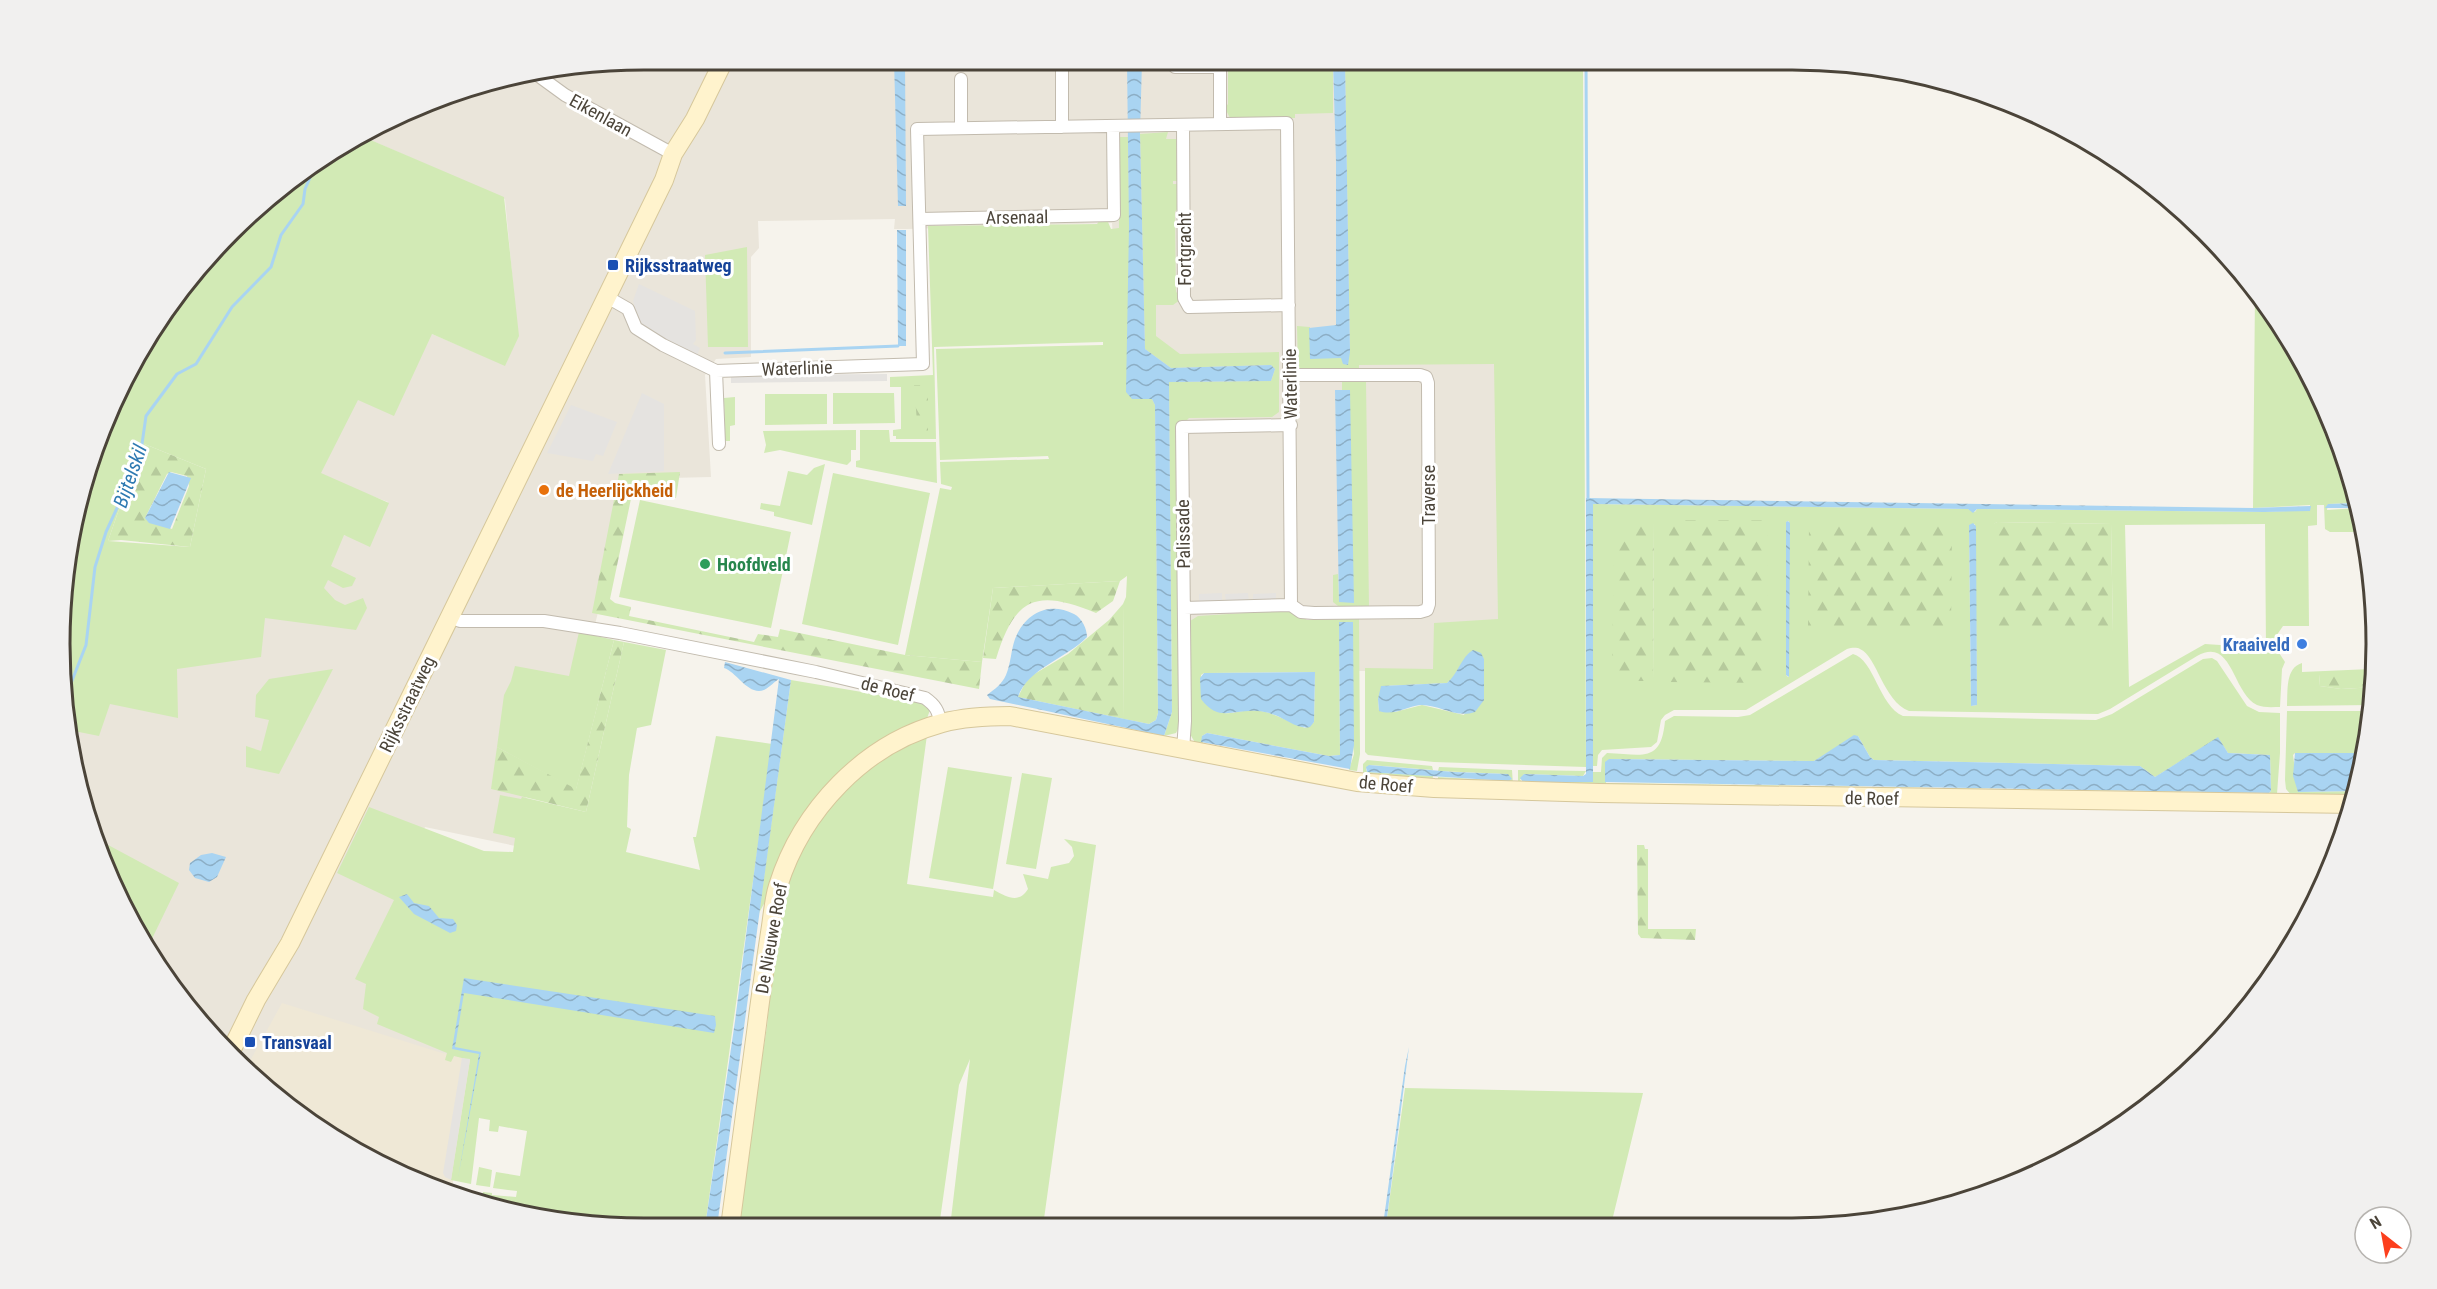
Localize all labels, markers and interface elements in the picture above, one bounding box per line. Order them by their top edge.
street label: Eikenlaan [566,89,636,141]
street label: Arsenaal [986,206,1048,228]
street label: Fortgracht [1174,212,1195,286]
place label: Rijksstraatweg [625,255,732,276]
marker: Rijksstraatweg [606,258,620,272]
street label: Waterlinie [1279,348,1301,420]
street label: Waterlinie [761,356,833,380]
water label: Bijtelskil [108,441,152,511]
street label: Traverse [1418,465,1439,525]
place label: de Heerlijckheid [556,480,673,501]
marker: de Heerlijckheid [537,483,551,497]
street label: Palissade [1172,499,1194,569]
place label: Hoofdveld [717,554,791,575]
marker: Hoofdveld [698,557,712,571]
place label: Kraaiveld [2223,634,2290,655]
marker: Kraaiveld [2295,637,2309,651]
street label: Rijksstraatweg [375,653,439,755]
street label: de Roef [859,672,917,706]
street label: de Roef [1358,771,1414,797]
street label: de Roef [1845,787,1900,809]
street label: De Nieuwe Roef [751,881,791,995]
place label: Transvaal [262,1032,332,1053]
marker: Transvaal [243,1035,257,1049]
north arrow [2353,1205,2413,1265]
text: N [2366,1212,2385,1233]

